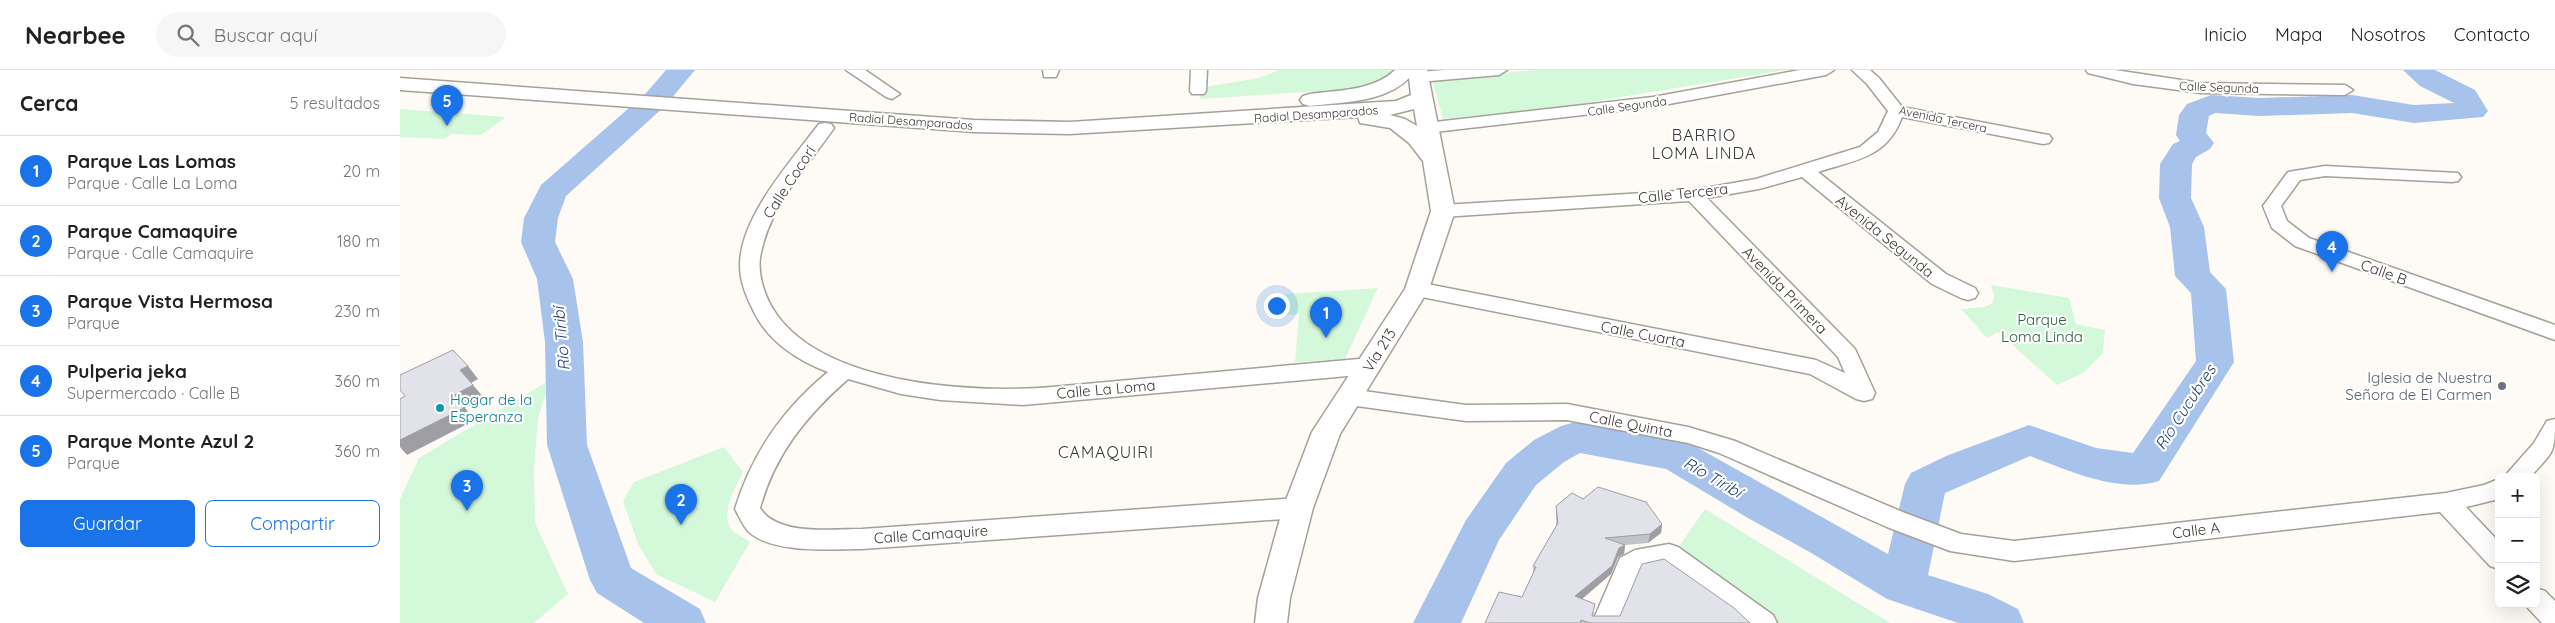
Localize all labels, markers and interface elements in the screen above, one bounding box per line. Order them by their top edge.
search box [156,12,506,57]
text: Nearbee [25,20,126,50]
icon: search [174,21,202,49]
text: Buscar aquí [214,23,318,47]
text: Inicio [2204,23,2247,46]
text: Mapa [2275,23,2323,46]
text: Nosotros [2351,23,2426,46]
text: Contacto [2454,23,2530,46]
street label: Calle Segunda [2179,78,2259,96]
pin: 5 [431,85,463,126]
text: Cerca [20,90,78,116]
text: 5 resultados [290,93,380,113]
street label: Calle Segunda [1586,93,1668,119]
street label: Radial Desamparados [1253,102,1379,126]
street label: Avenida Tercera [1898,102,1988,136]
street label: Radial Desamparados [848,109,974,133]
district label: BARRIO LOMA LINDA [1652,125,1756,163]
street label: Calle Cocorí [758,141,820,222]
text: Parque Las Lomas [67,149,236,173]
text: 1 [33,161,39,181]
text: 20 m [343,161,380,181]
text: Parque · Calle La Loma [67,173,237,193]
street label: Calle Tercera [1637,179,1729,207]
street label: Avenida Segunda [1832,190,1938,282]
text: Parque Camaquire [67,219,238,243]
text: 2 [31,231,41,251]
text: 180 m [337,231,380,251]
pin: 4 [2316,231,2348,272]
street label: Avenida Primera [1738,242,1832,338]
text: Parque · Calle Camaquire [67,243,254,263]
street label: Calle B [2358,255,2410,289]
text: Parque Vista Hermosa [67,289,273,313]
your location [1264,293,1290,319]
pin: 1 [1310,297,1342,338]
text: 3 [32,301,40,321]
text: 230 m [334,301,380,321]
water label: Río Tiribí [548,303,574,372]
park label: Parque Loma Linda [2001,310,2083,346]
text: Parque [67,313,120,333]
street label: Calle Cuarta [1599,317,1687,351]
street label: Vía 213 [1358,324,1400,375]
text: Pulperia jeka [67,359,187,383]
water label: Río Cucubres [2150,360,2221,453]
place label: Iglesia de Nuestra Señora de El Carmen [2345,368,2492,404]
text: 4 [31,371,41,391]
text: 360 m [335,371,380,391]
street label: Calle La Loma [1056,375,1156,403]
marker: Iglesia de Nuestra Señora de El Carmen [2496,380,2508,392]
text: Supermercado · Calle B [67,383,240,403]
place label: Hogar de la Esperanza [450,390,532,426]
marker: Hogar de la Esperanza [434,402,446,414]
street label: Calle Quinta [1588,407,1674,441]
text: Parque Monte Azul 2 [67,429,254,453]
text: 5 [31,441,41,461]
text: 360 m [335,441,380,461]
district label: CAMAQUIRI [1058,442,1154,462]
water label: Río Tiribí [1680,452,1749,503]
text: Parque [67,453,120,473]
pin: 3 [451,470,483,511]
map controls [2495,473,2540,608]
button: + [2495,473,2540,518]
pin: 2 [665,484,697,525]
button: Guardar [20,500,195,547]
button: Compartir [205,500,380,547]
street label: Calle A [2171,518,2221,542]
button: − [2495,518,2540,563]
street label: Calle Camaquire [873,521,989,547]
button: layers [2495,563,2540,608]

